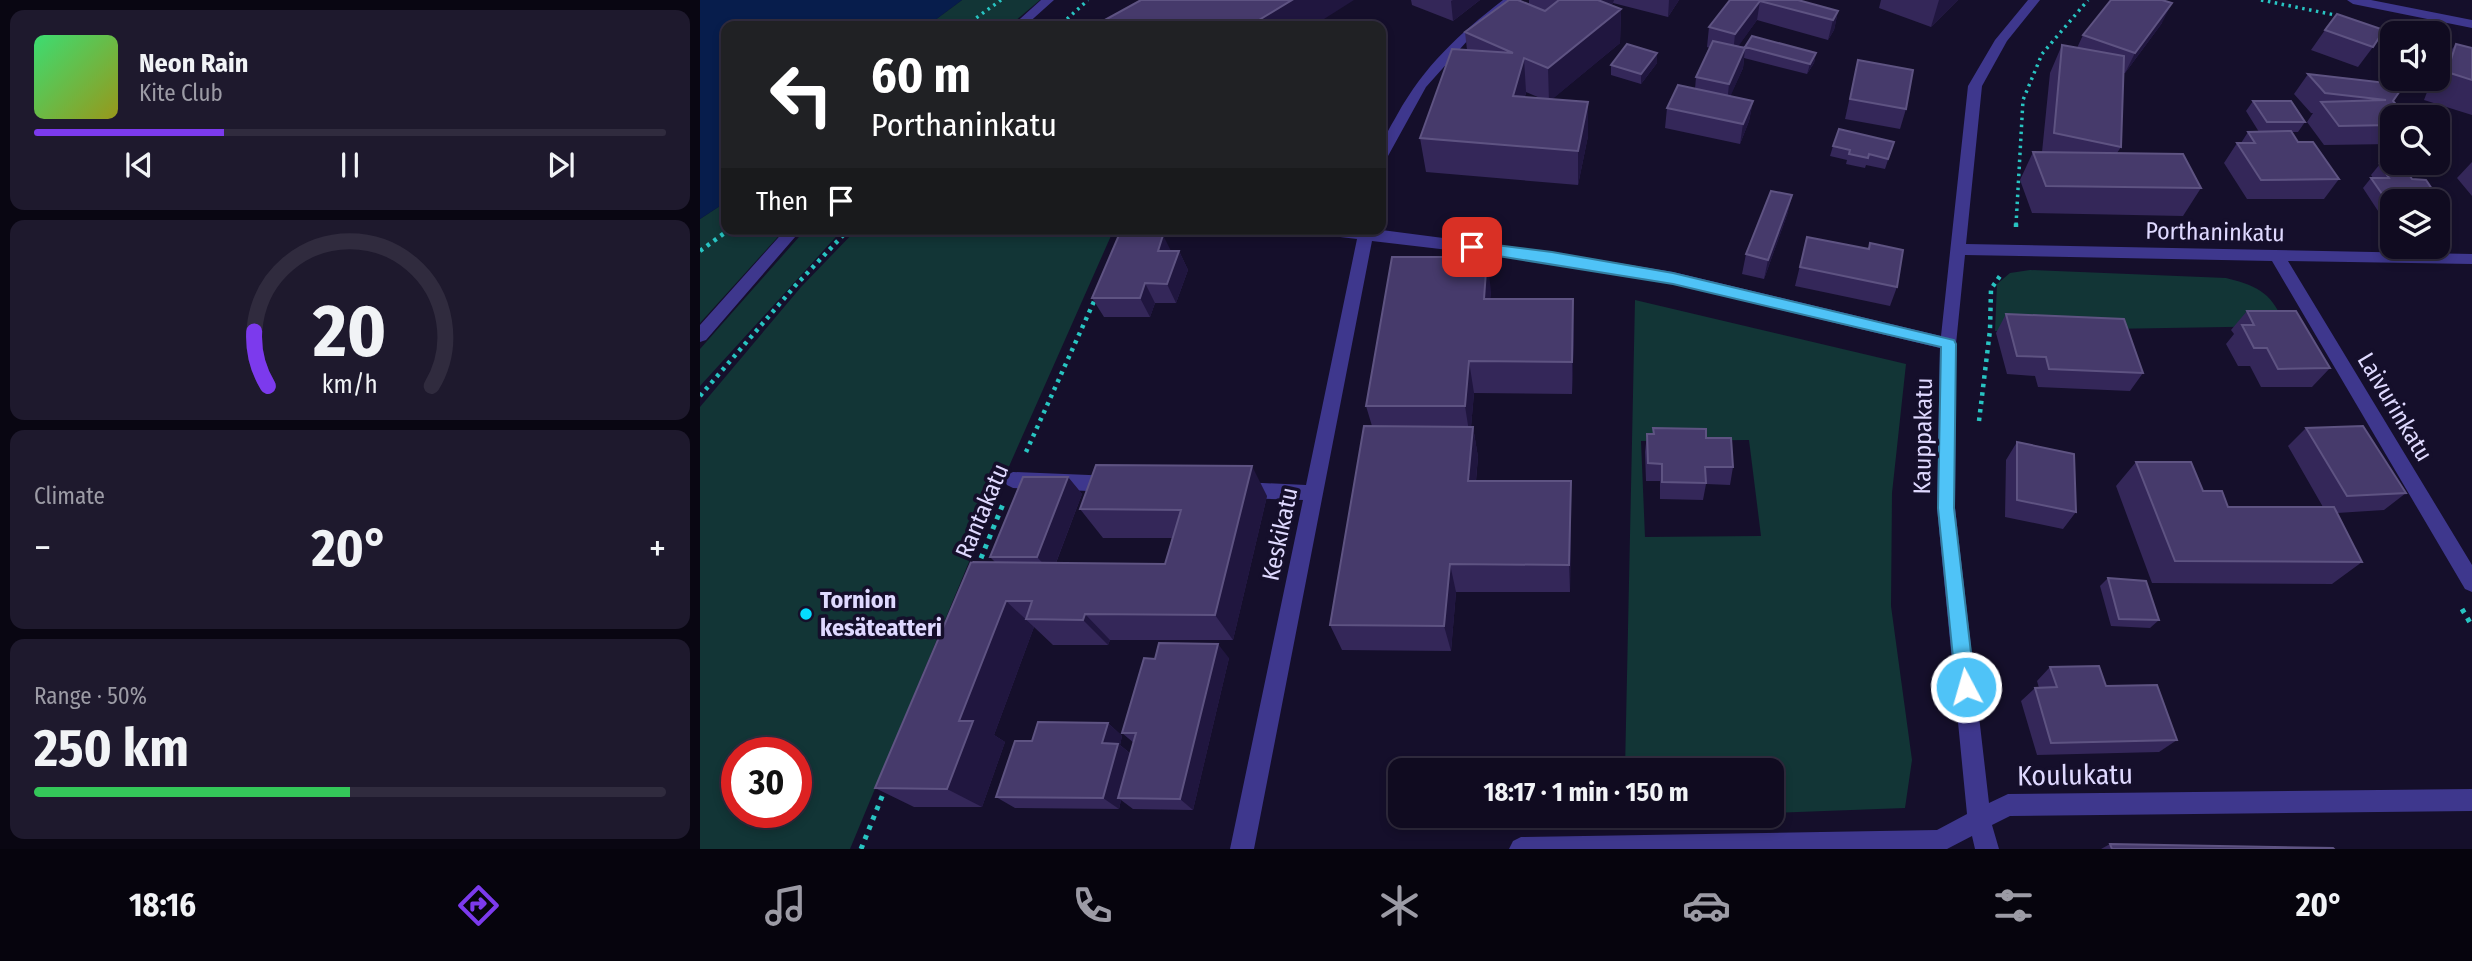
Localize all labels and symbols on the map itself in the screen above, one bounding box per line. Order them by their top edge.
pin [1442,217,1502,277]
street label: Porthaninkatu [2145,217,2285,247]
street label: Laivurinkatu [2352,348,2438,466]
street label: Kauppakatu [1908,377,1938,495]
street label: Rantakatu [950,460,1014,562]
street label: Keskikatu [1256,485,1304,583]
place label: Tornion kesäteatteri [820,586,942,642]
marker: Tornion kesäteatteri [798,606,814,622]
position arrow [1929,650,2003,724]
speed limit sign: 30 [721,737,812,828]
street label: Koulukatu [2017,757,2133,793]

